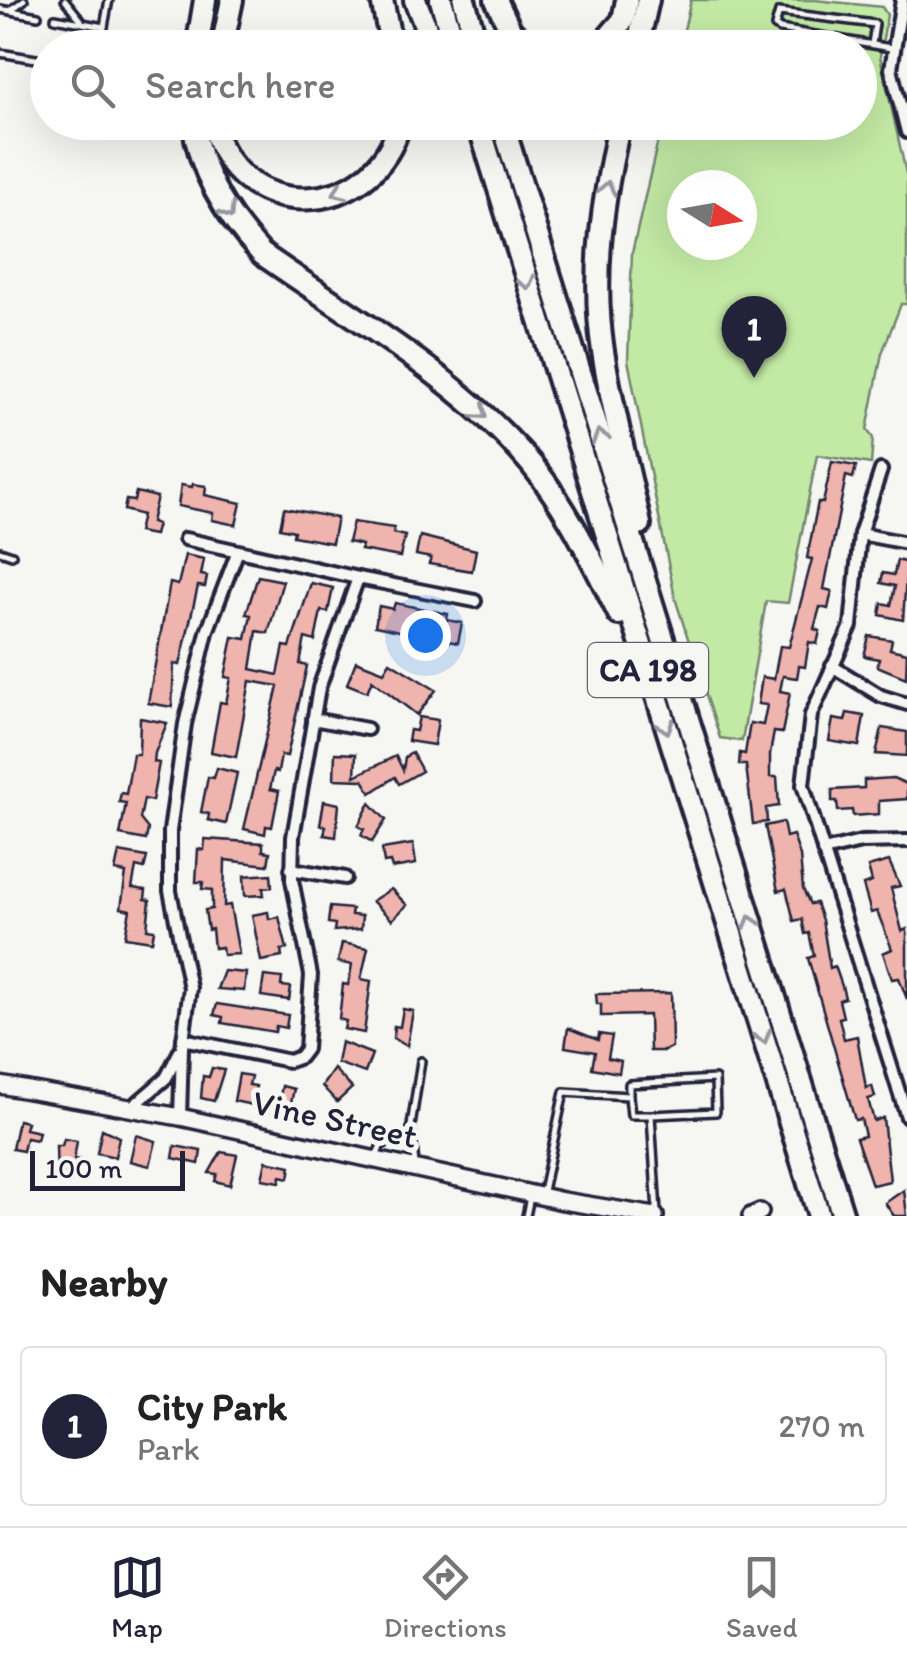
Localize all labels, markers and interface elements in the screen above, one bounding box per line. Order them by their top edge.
search box [30,30,877,140]
icon: search [65,58,120,113]
text: Search here [145,62,336,108]
north arrow [667,170,757,260]
one-way arrow [331,180,349,200]
one-way arrow [596,180,617,197]
one-way arrow [216,202,235,220]
one-way arrow [515,273,536,290]
pin: 1 [722,296,786,378]
one-way arrow [470,401,488,419]
one-way arrow [591,428,612,445]
your location [400,610,451,661]
road number: CA 198 [588,643,708,697]
one-way arrow [654,717,675,734]
one-way arrow [742,915,763,932]
one-way arrow [752,1027,772,1044]
street label: Vine Street [249,1081,421,1157]
scale bar [30,1146,185,1190]
text: 100 m [45,1151,122,1185]
text: Nearby [40,1256,167,1307]
text: City Park [137,1384,287,1430]
text: 1 [67,1407,82,1445]
text: 270 m [778,1407,865,1445]
text: Park [137,1430,200,1468]
tab: Map [110,1550,165,1644]
tab: Directions [384,1550,507,1644]
tab: Saved [726,1550,797,1644]

